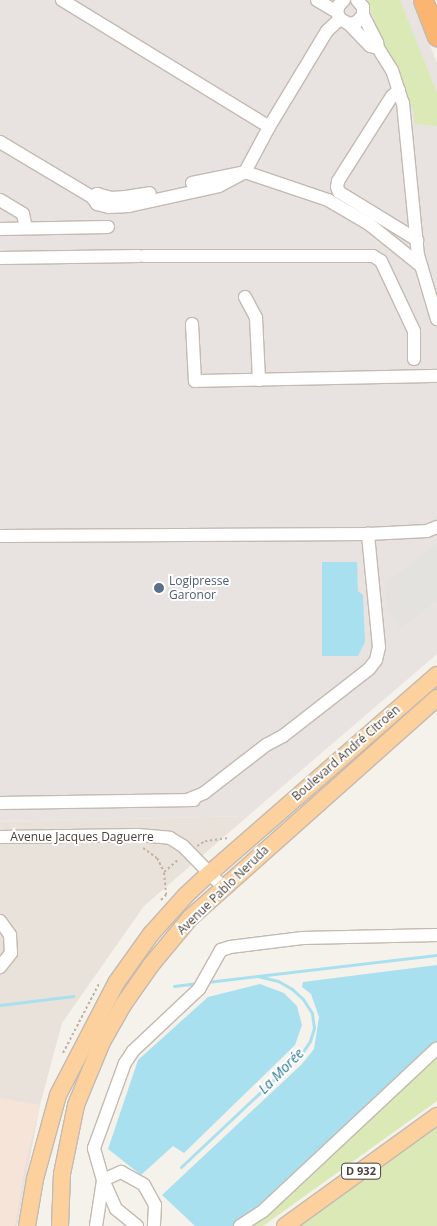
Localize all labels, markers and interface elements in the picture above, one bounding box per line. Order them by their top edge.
place label: Logipresse Garonor [169,574,229,602]
marker: Logipresse Garonor [153,582,165,594]
street label: Boulevard André Citroën [289,702,403,804]
street label: Avenue Jacques Daguerre [10,830,154,844]
street label: Avenue Pablo Neruda [174,843,272,937]
water label: La Morée [255,1045,307,1097]
road number: D 932 [341,1162,381,1180]

